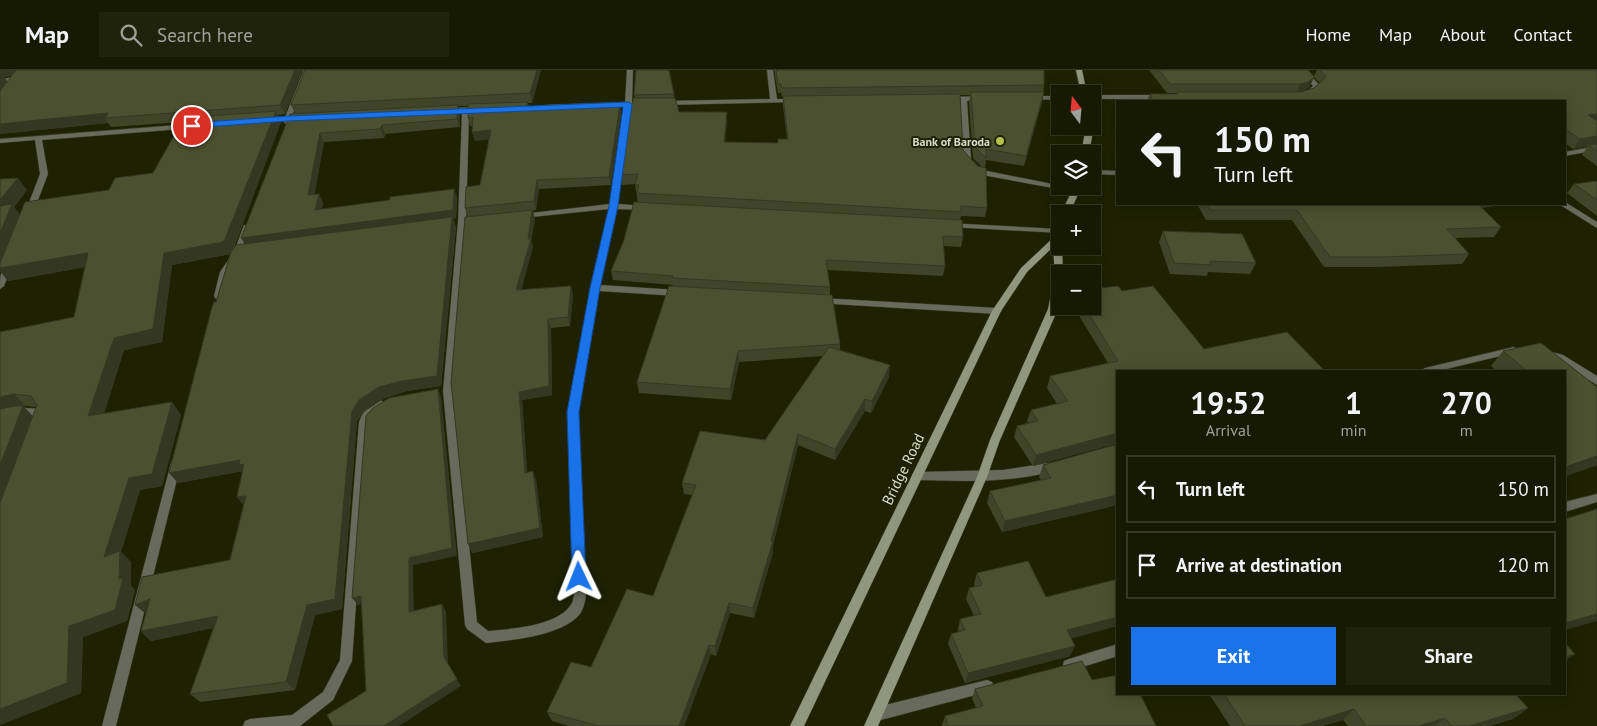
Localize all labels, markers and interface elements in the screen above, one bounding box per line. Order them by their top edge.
search box [99,12,449,57]
text: Map [25,19,69,50]
icon: search [117,21,145,49]
text: Search here [157,23,253,47]
text: Home [1305,23,1351,46]
text: Map [1379,23,1412,46]
text: About [1440,23,1486,46]
text: Contact [1514,23,1572,46]
north arrow [1051,85,1101,135]
map controls [1051,85,1101,315]
pin [171,105,213,147]
icon: arrive [178,112,206,140]
text: 150 m [1214,116,1311,162]
icon: left [1131,120,1196,185]
place label: Bank of Baroda [913,134,990,149]
marker: Bank of Baroda [994,135,1006,147]
button: layers [1051,145,1101,195]
text: Turn left [1214,160,1293,188]
button: + [1051,205,1101,255]
button: − [1051,265,1101,315]
text: 19:52 [1190,383,1266,422]
text: 1 [1345,383,1362,422]
text: 270 [1441,383,1492,422]
text: Arrival [1206,420,1251,440]
text: min [1341,420,1367,440]
text: m [1460,420,1473,440]
street label: Bridge Road [877,430,929,508]
icon: left [1133,475,1161,503]
text: Turn left [1176,477,1245,501]
text: 150 m [1497,477,1549,501]
position arrow [552,550,604,602]
icon: arrive [1133,551,1161,579]
text: Arrive at destination [1176,553,1342,577]
text: 120 m [1497,553,1549,577]
button: Exit [1131,627,1336,685]
button: Share [1346,627,1551,685]

